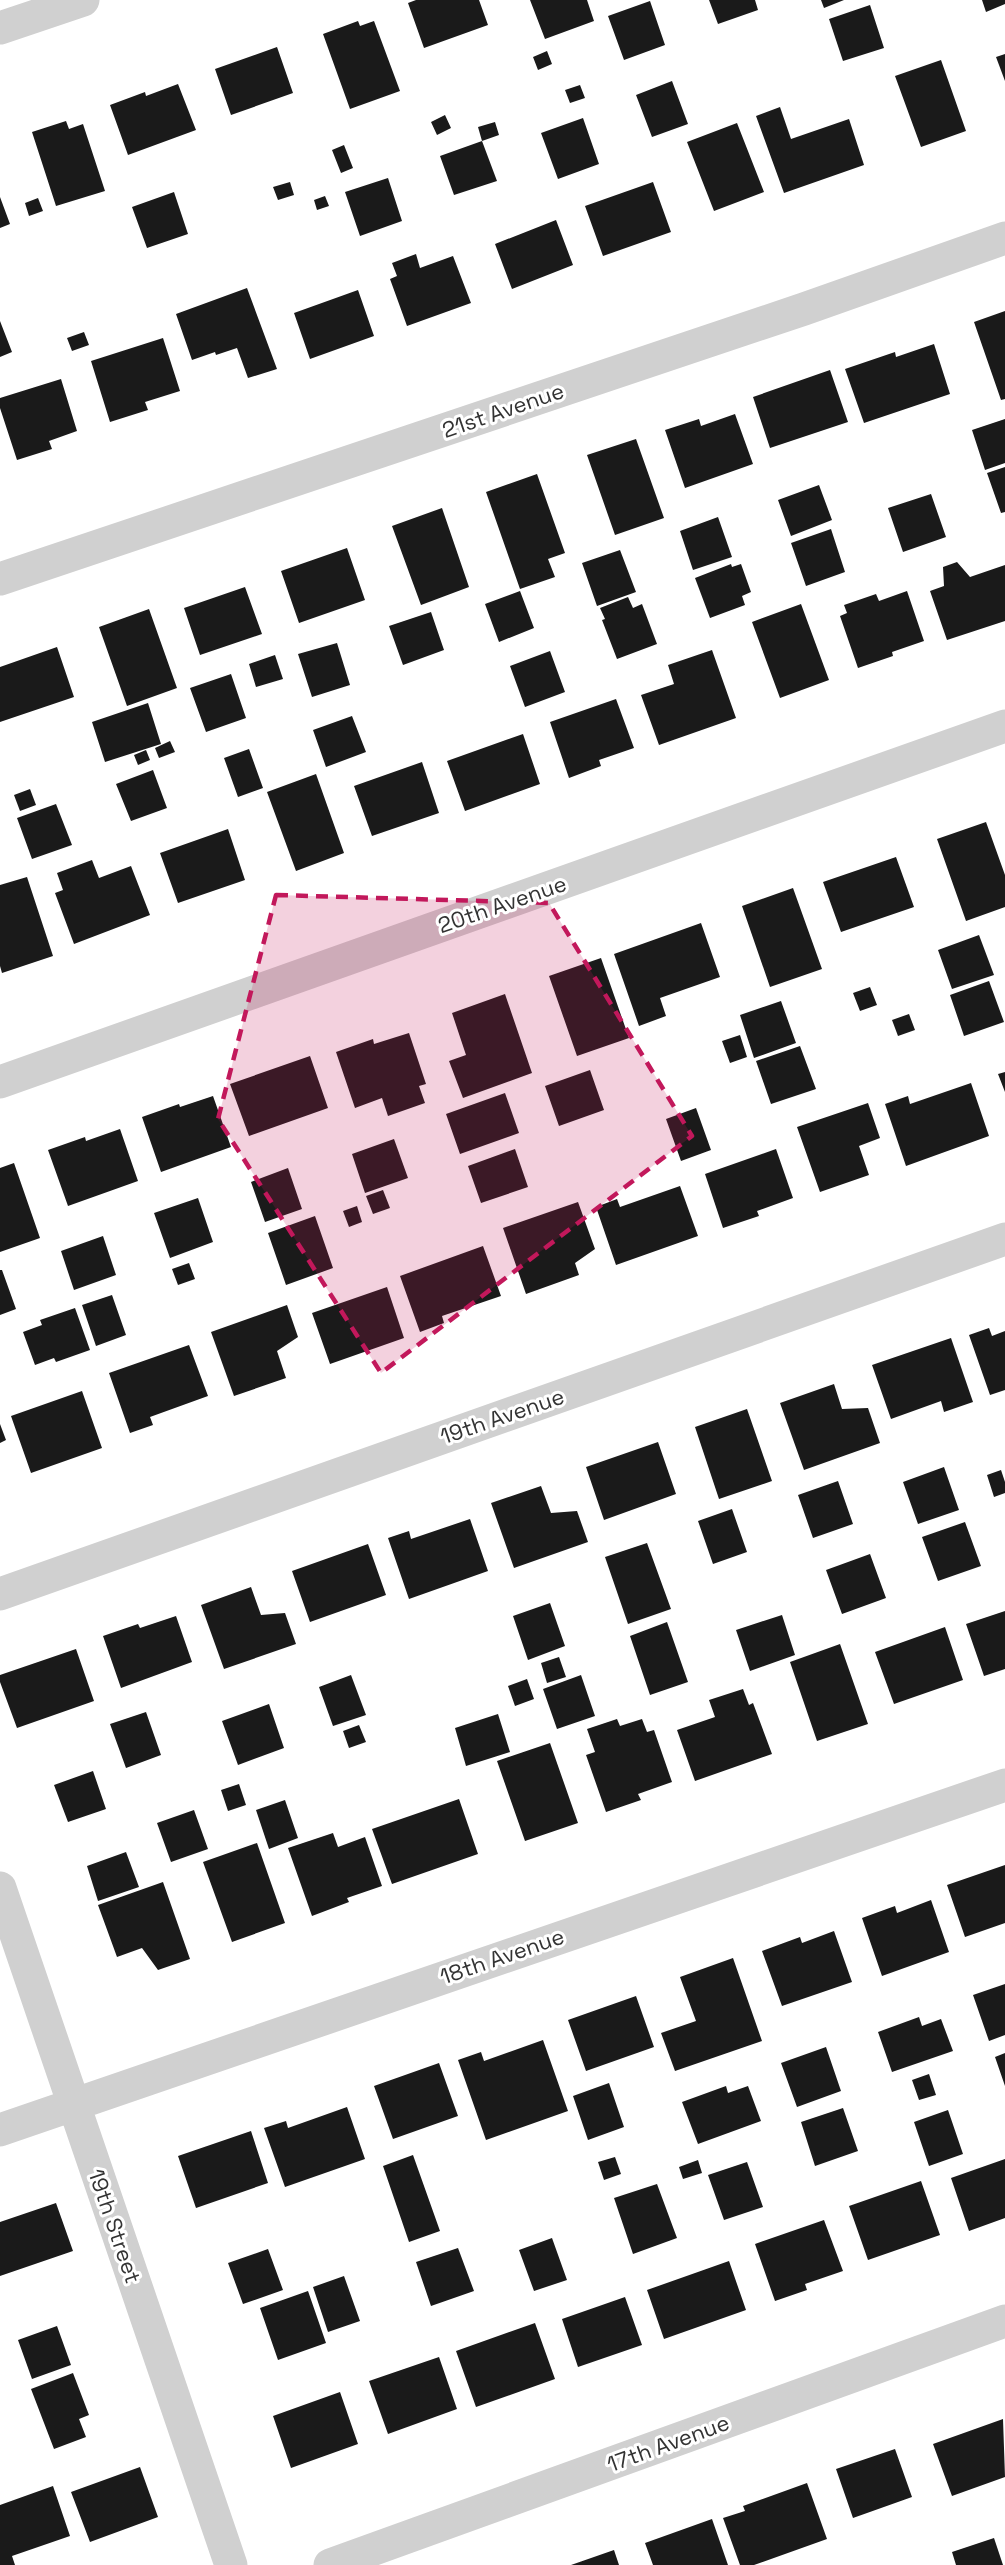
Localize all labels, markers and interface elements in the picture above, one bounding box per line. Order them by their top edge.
street label: 21st Avenue [438,376,568,444]
street label: 20th Avenue [434,869,570,939]
street label: 19th Avenue [436,1382,568,1450]
street label: 18th Avenue [436,1922,568,1990]
street label: 19th Street [82,2165,148,2287]
street label: 17th Avenue [603,2408,733,2478]

